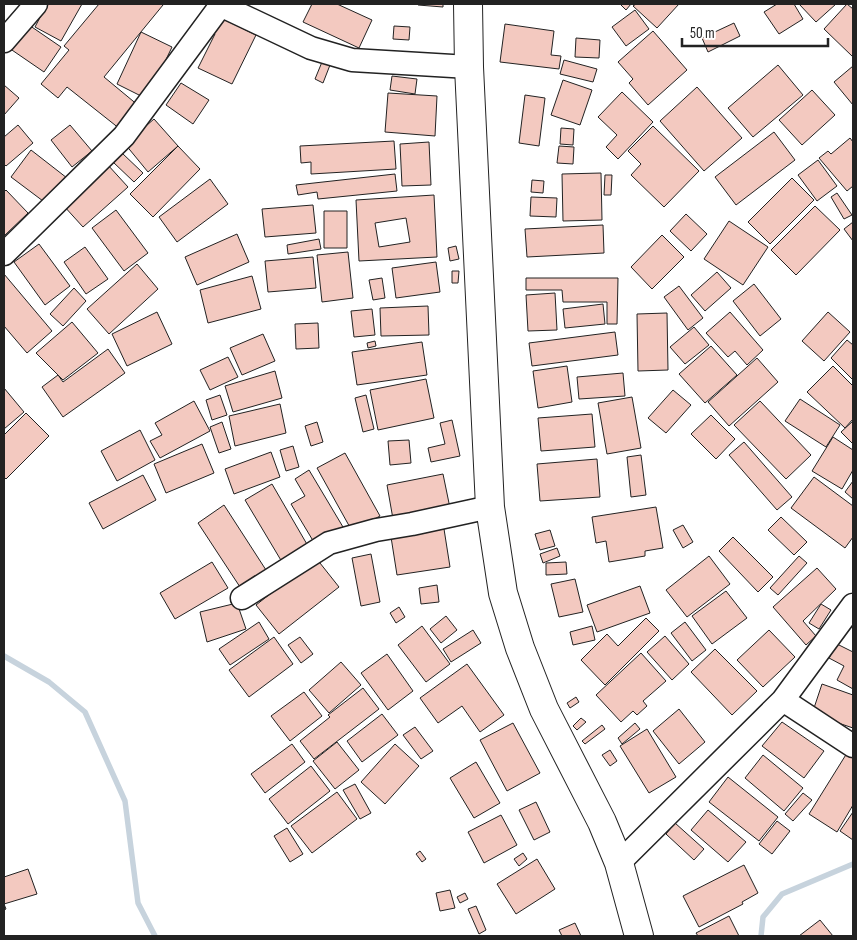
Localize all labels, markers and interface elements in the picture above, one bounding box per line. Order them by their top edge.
scale bar [682,15,828,47]
text: 50 m [690,24,715,43]

